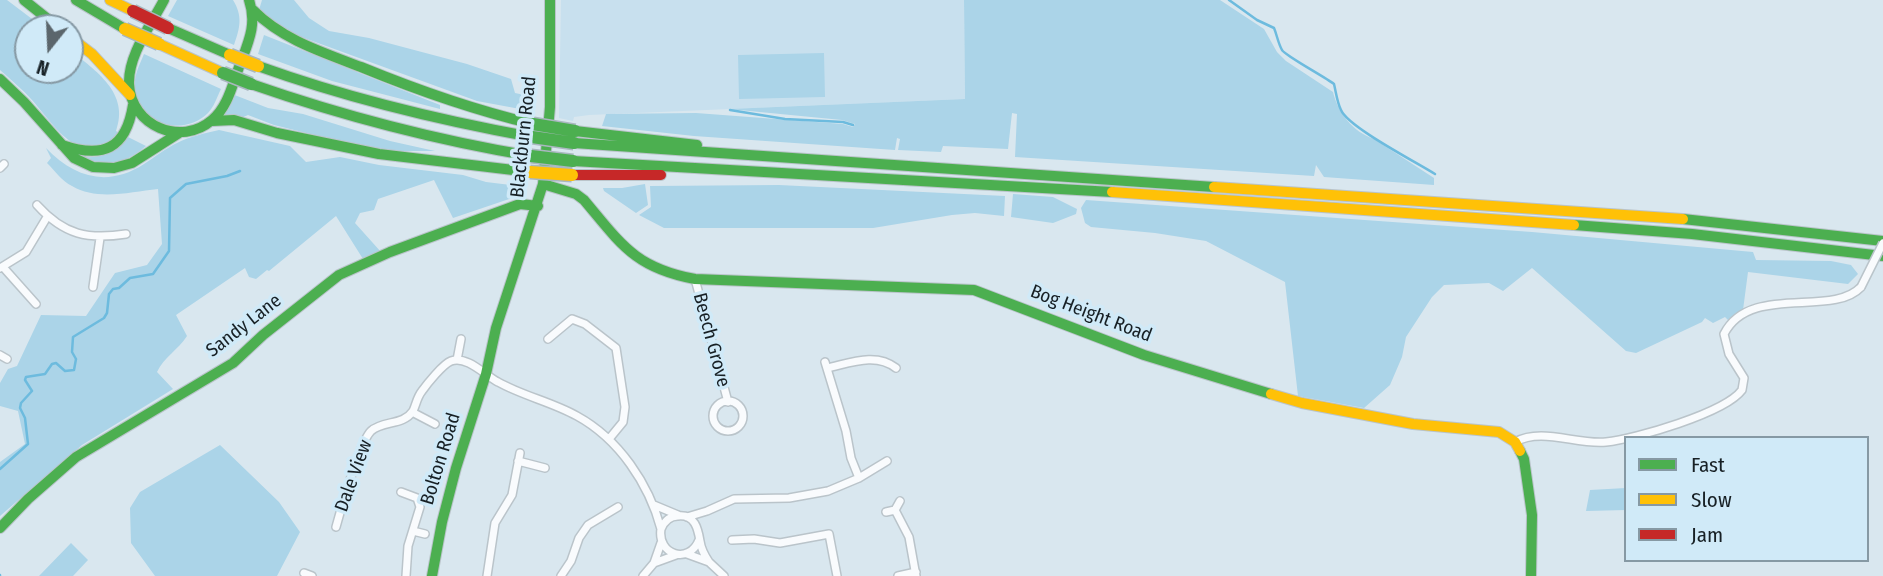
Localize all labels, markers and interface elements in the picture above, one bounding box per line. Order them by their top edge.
north arrow [14,14,84,84]
text: N [34,55,52,80]
street label: Blackburn Road [506,75,542,199]
street label: Bog Height Road [1027,280,1155,348]
street label: Sandy Lane [202,290,286,362]
street label: Beech Grove [688,290,734,390]
street label: Bolton Road [416,410,466,508]
legend [1624,436,1869,562]
street label: Dale View [330,437,378,515]
text: Fast [1691,452,1725,478]
text: Slow [1691,487,1732,513]
text: Jam [1691,522,1723,548]

